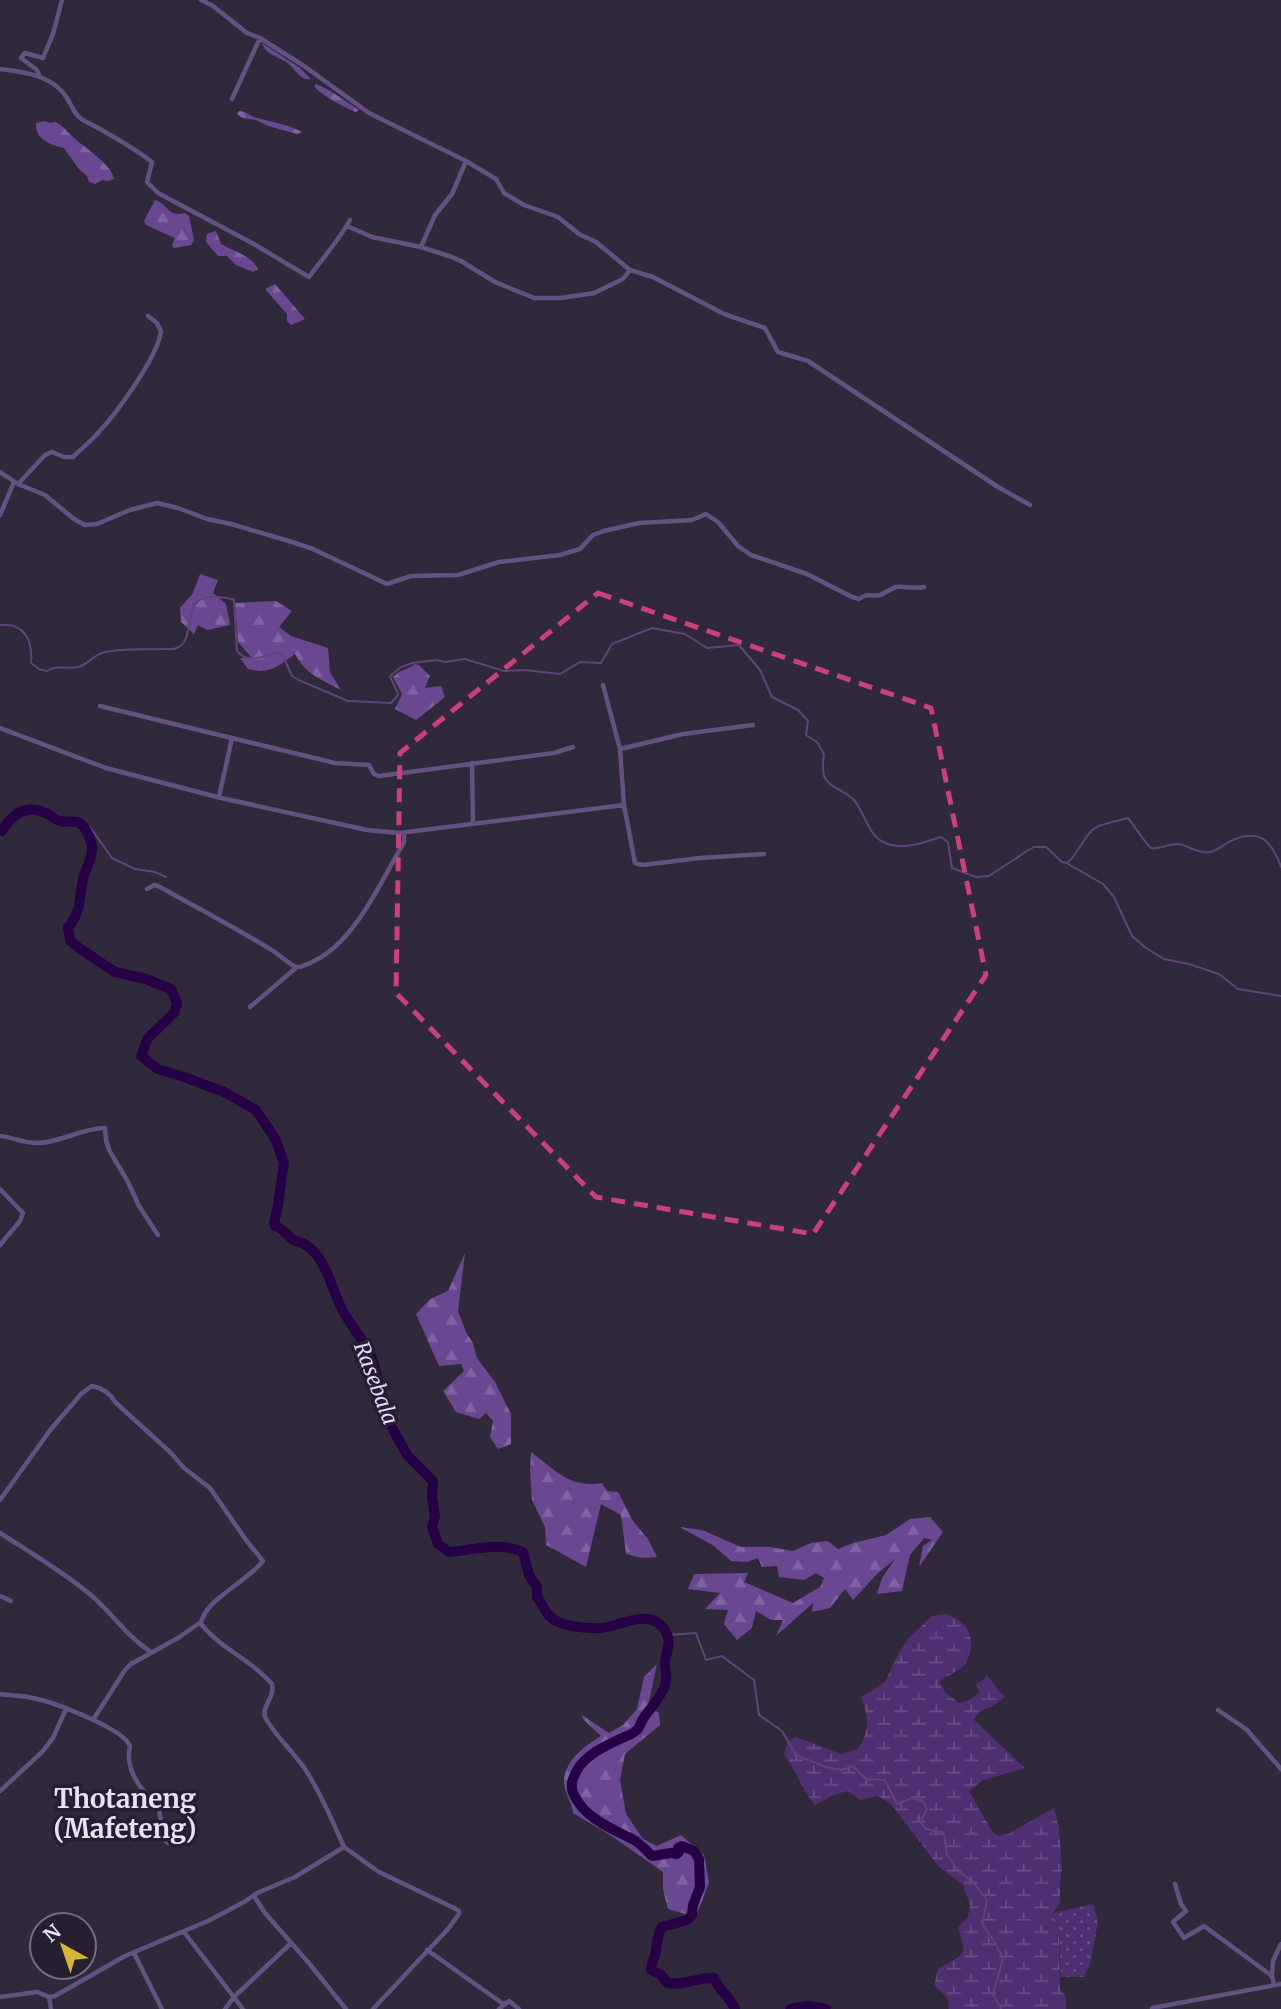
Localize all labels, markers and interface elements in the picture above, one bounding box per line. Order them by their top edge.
water label: Rasebala [348,1338,404,1428]
district label: Thotaneng (Mafeteng) [54,1782,196,1845]
north arrow [28,1911,98,1981]
text: N [39,1919,66,1947]

